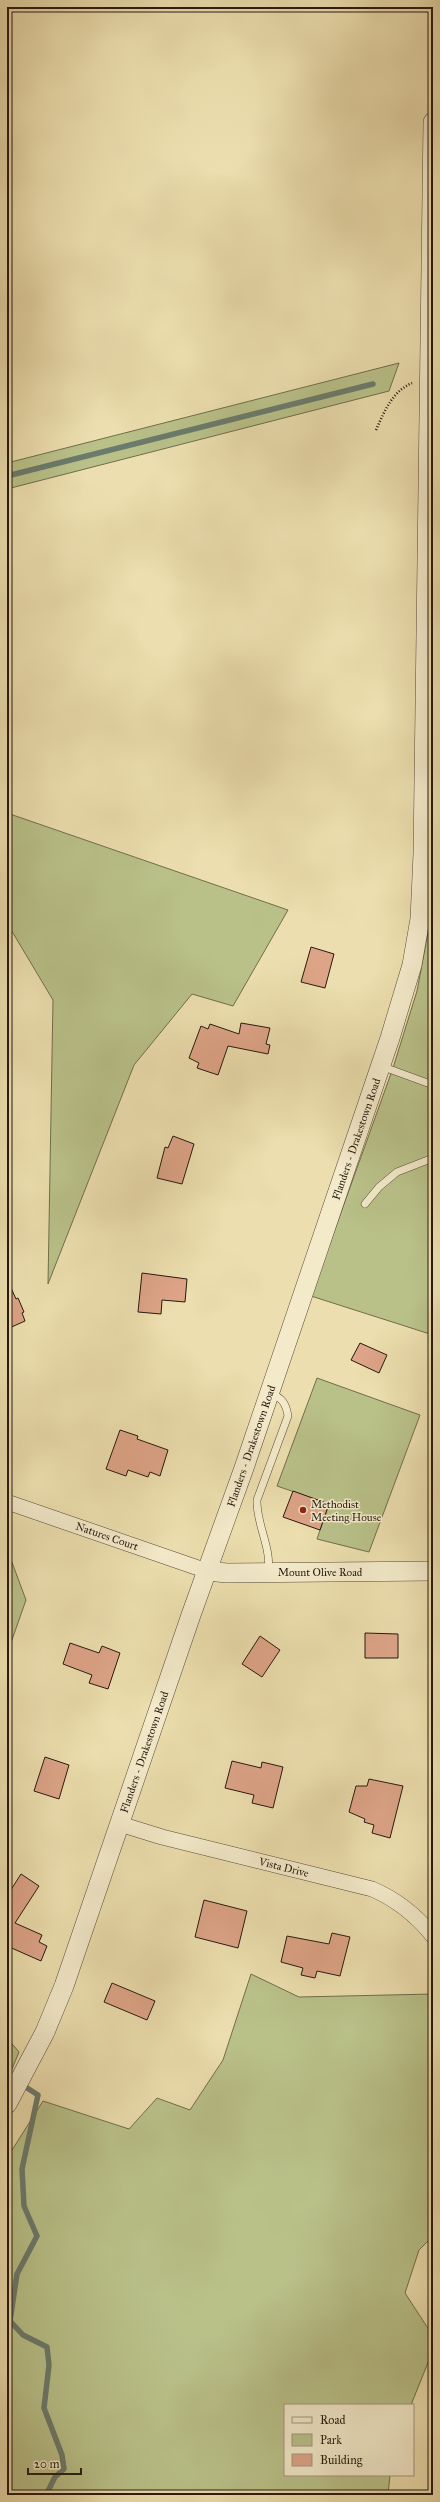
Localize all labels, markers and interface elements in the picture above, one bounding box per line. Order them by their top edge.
street label: Flanders - Drakestown Road [330,1076,384,1202]
street label: Flanders - Drakestown Road [225,1383,279,1509]
place label: Methodist Meeting House [311,1498,382,1524]
marker: Methodist Meeting House [298,1505,308,1515]
street label: Natures Court [74,1520,140,1553]
street label: Mount Olive Road [278,1566,363,1579]
street label: Flanders - Drakestown Road [118,1689,172,1815]
street label: Vista Drive [257,1855,311,1880]
legend [284,2404,414,2476]
text: Road [320,2413,346,2427]
text: Park [320,2433,342,2447]
scale bar [28,2450,81,2476]
text: Building [320,2453,363,2468]
text: 20 m [34,2457,60,2471]

